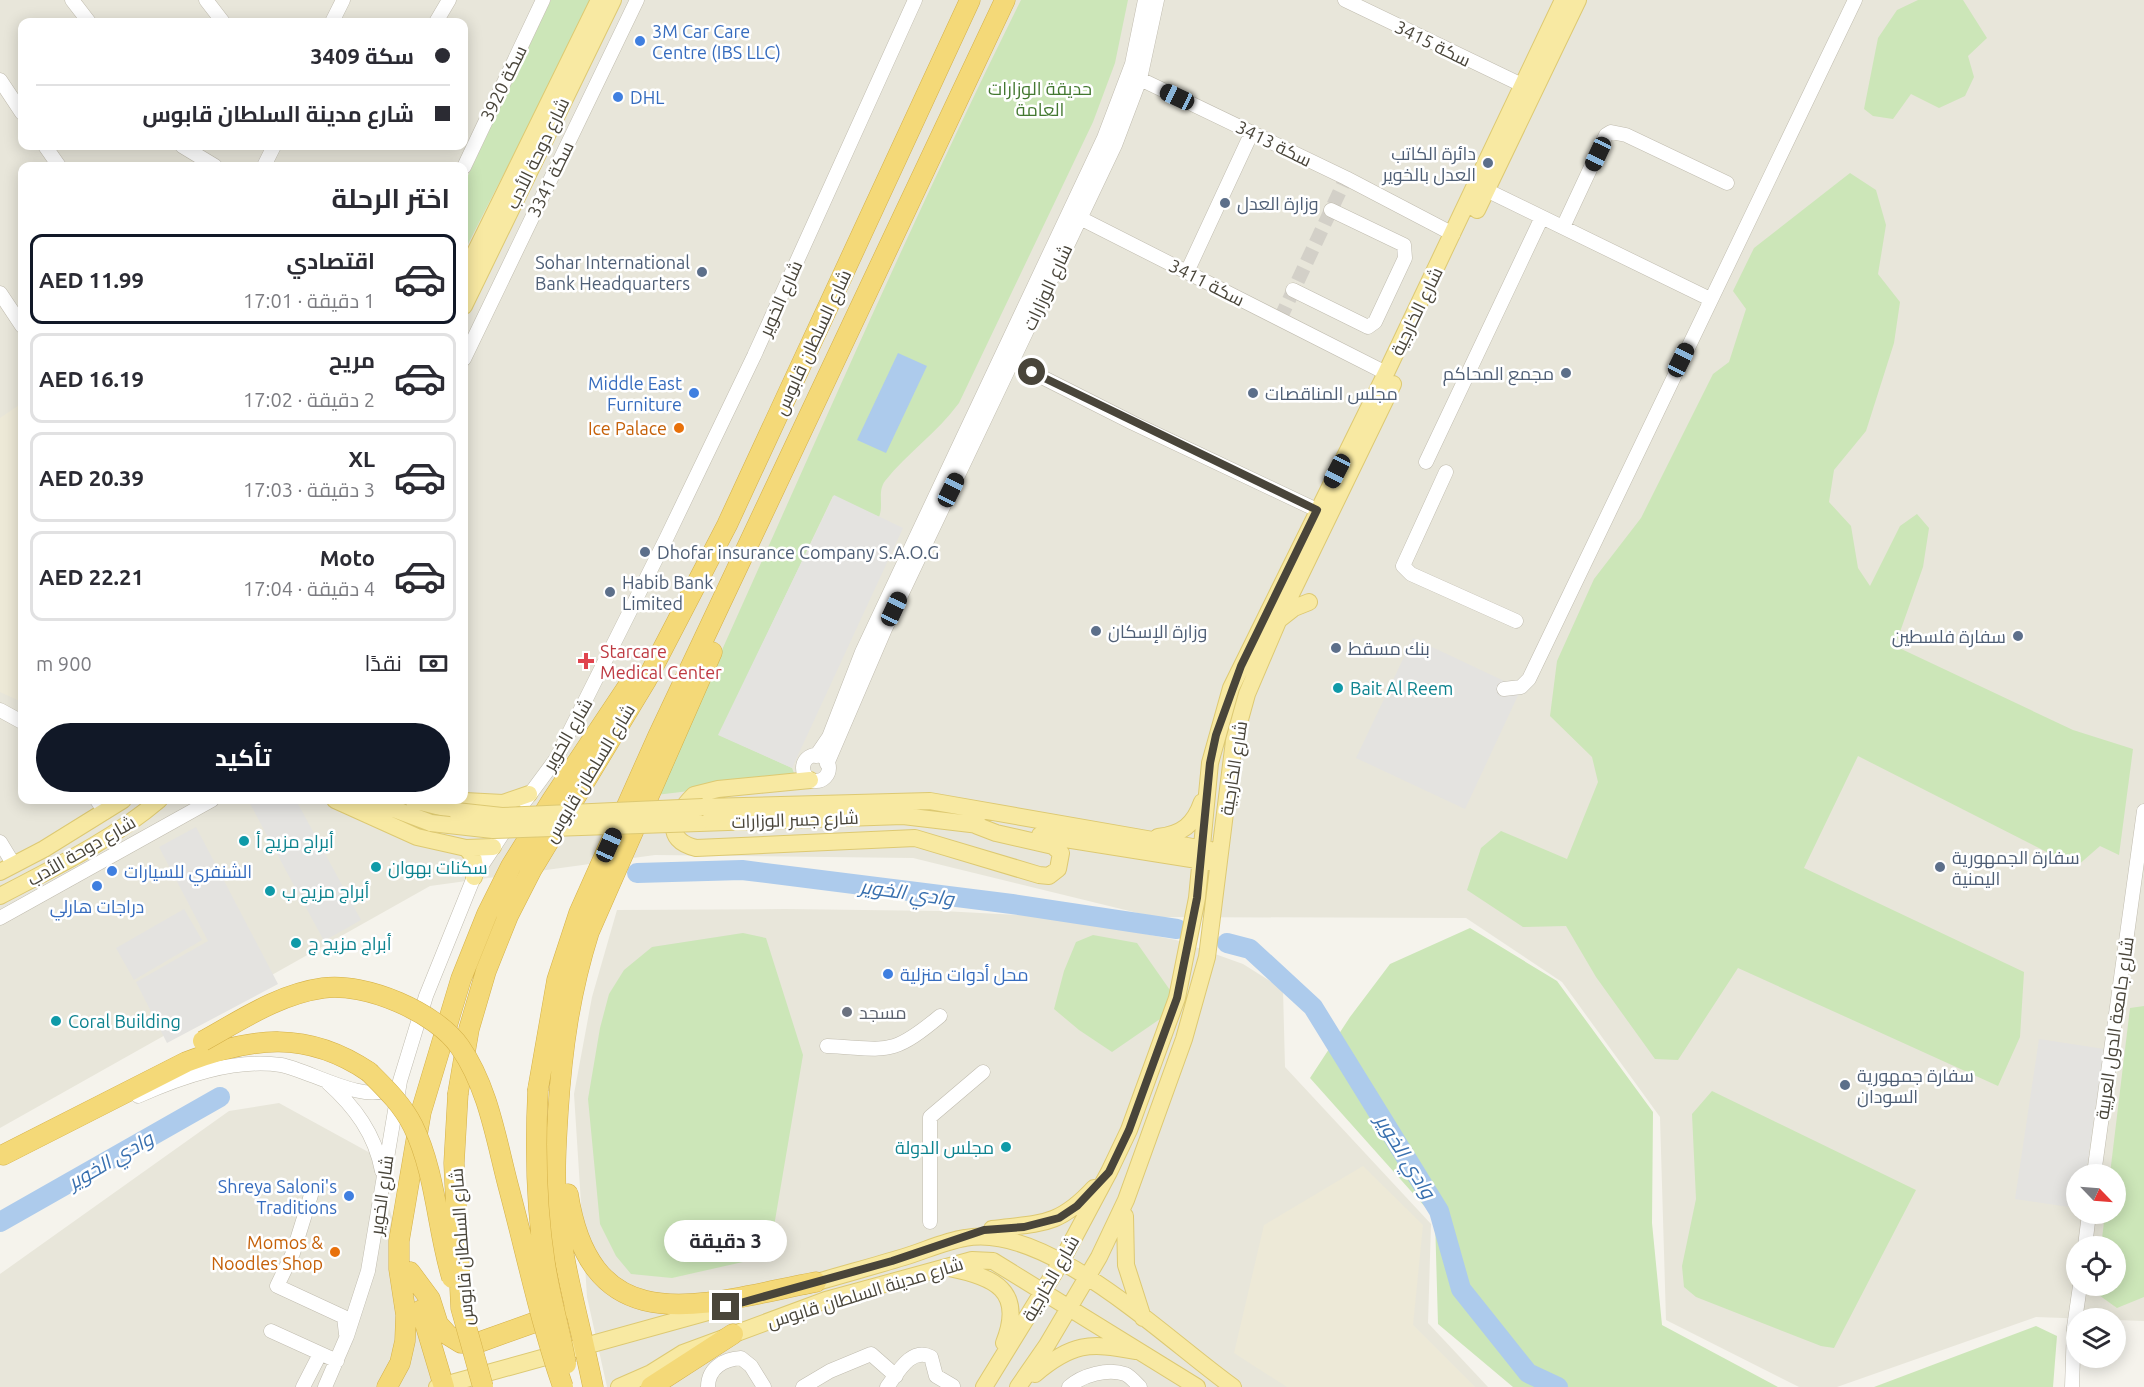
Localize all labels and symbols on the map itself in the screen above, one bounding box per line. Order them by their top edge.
street label: سكة 3415 [1392,16,1474,70]
place label: 3M Car Care Centre (IBS LLC) [652,21,781,63]
marker: 3M Car Care Centre (IBS LLC) [633,34,647,48]
street label: سكة 3920 [476,42,530,124]
park label: حديقة الوزارات العامة [988,78,1092,119]
car [1157,81,1197,113]
place label: DHL [630,87,664,107]
marker: DHL [611,90,625,104]
street label: شارع دوحة الأدب [501,94,575,213]
street label: سكة 3413 [1233,116,1315,170]
car [1582,134,1614,174]
street label: سكة 3341 [523,138,577,220]
place label: دائرة الكاتب العدل بالخوير [1381,143,1476,186]
marker: دائرة الكاتب العدل بالخوير [1481,156,1495,170]
place label: وزارة العدل [1237,193,1319,215]
marker: وزارة العدل [1218,196,1232,210]
street label: شارع الوزارات [1018,241,1078,334]
place label: Sohar International Bank Headquarters [535,252,690,293]
street label: سكة 3411 [1166,255,1248,309]
street label: شارع الخوير [754,257,808,341]
street label: شارع الخارجية [1386,264,1449,360]
marker: Sohar International Bank Headquarters [695,265,709,279]
street label: شارع السلطان قابوس [770,266,857,419]
car [1665,340,1697,380]
route start [1018,358,1045,385]
place label: مجمع المحاكم [1443,363,1554,386]
marker: مجمع المحاكم [1559,366,1573,380]
place label: Middle East Furniture [588,373,682,414]
place label: مجلس المناقصات [1265,383,1398,405]
marker: Middle East Furniture [687,386,701,400]
marker: مجلس المناقصات [1246,386,1260,400]
place label: Ice Palace [588,418,667,438]
marker: Ice Palace [672,421,686,435]
car [1321,451,1353,491]
car [935,470,967,510]
place label: Dhofar insurance Company S.A.O.G [657,542,939,562]
marker: Dhofar insurance Company S.A.O.G [638,545,652,559]
place label: Habib Bank Limited [622,572,713,613]
marker: Habib Bank Limited [603,585,617,599]
car [878,589,910,629]
place label: وزارة الإسكان [1108,621,1207,643]
marker: وزارة الإسكان [1089,624,1103,638]
place label: سفارة فلسطين [1892,626,2006,648]
marker: سفارة فلسطين [2011,629,2025,643]
place label: بنك مسقط [1348,638,1430,658]
place label: Starcare Medical Center [600,641,722,682]
marker: بنك مسقط [1329,641,1343,655]
marker: Starcare Medical Center [577,652,595,670]
place label: Bait Al Reem [1350,678,1453,698]
marker: Bait Al Reem [1331,681,1345,695]
street label: شارع الخوير [538,694,598,776]
street label: شارع السلطان قابوس [540,700,641,847]
street label: شارع الخارجية [1216,719,1253,817]
street label: شارع جسر الوزارات [731,807,859,834]
street label: شارع دوحة الأدب [23,811,140,892]
car [593,825,625,865]
place label: أبراج مزيج أ [256,831,334,854]
marker: أبراج مزيج أ [237,834,251,848]
place label: سفارة الجمهورية اليمنية [1952,847,2080,888]
place label: سكنات بهوان [388,857,488,879]
marker: سكنات بهوان [369,860,383,874]
marker: سفارة الجمهورية اليمنية [1933,860,1947,874]
place label: الشنفري للسيارات [124,861,252,886]
marker: الشنفري للسيارات [105,864,119,878]
water label: وادي الخوير [855,874,956,915]
marker: دراجات هارلي [90,879,104,893]
place label: أبراج مزيج ب [282,881,369,904]
marker: أبراج مزيج ب [263,884,277,898]
place label: دراجات هارلي [50,896,144,921]
place label: أبراج مزيج ج [308,933,392,956]
street label: شارع جامعة الدول العربية [2091,935,2140,1121]
marker: أبراج مزيج ج [289,936,303,950]
place label: محل أدوات منزلية [900,964,1029,986]
marker: محل أدوات منزلية [881,967,895,981]
place label: مسجد [859,1002,907,1022]
marker: مسجد [840,1005,854,1019]
place label: Coral Building [68,1011,181,1031]
marker: Coral Building [49,1014,63,1028]
place label: سفارة جمهورية السودان [1857,1065,1974,1108]
marker: سفارة جمهورية السودان [1838,1078,1852,1092]
water label: وادي الخوير [1365,1107,1441,1206]
water label: وادي الخوير [61,1126,160,1199]
place label: مجلس الدولة [895,1137,994,1159]
marker: مجلس الدولة [999,1140,1013,1154]
street label: شارع الخوير [365,1154,399,1238]
north arrow [2066,1164,2126,1224]
street label: شارع السلطان قابوس [446,1167,479,1326]
place label: Shreya Saloni's Traditions [218,1176,337,1217]
marker: Shreya Saloni's Traditions [342,1189,356,1203]
callout: 3 دقيقة [664,1220,788,1262]
place label: Momos & Noodles Shop [211,1232,323,1273]
street label: شارع الخارجية [1017,1232,1085,1326]
marker: Momos & Noodles Shop [328,1245,342,1259]
street label: شارع مدينة السلطان قابوس [765,1253,966,1334]
route end [712,1293,739,1320]

